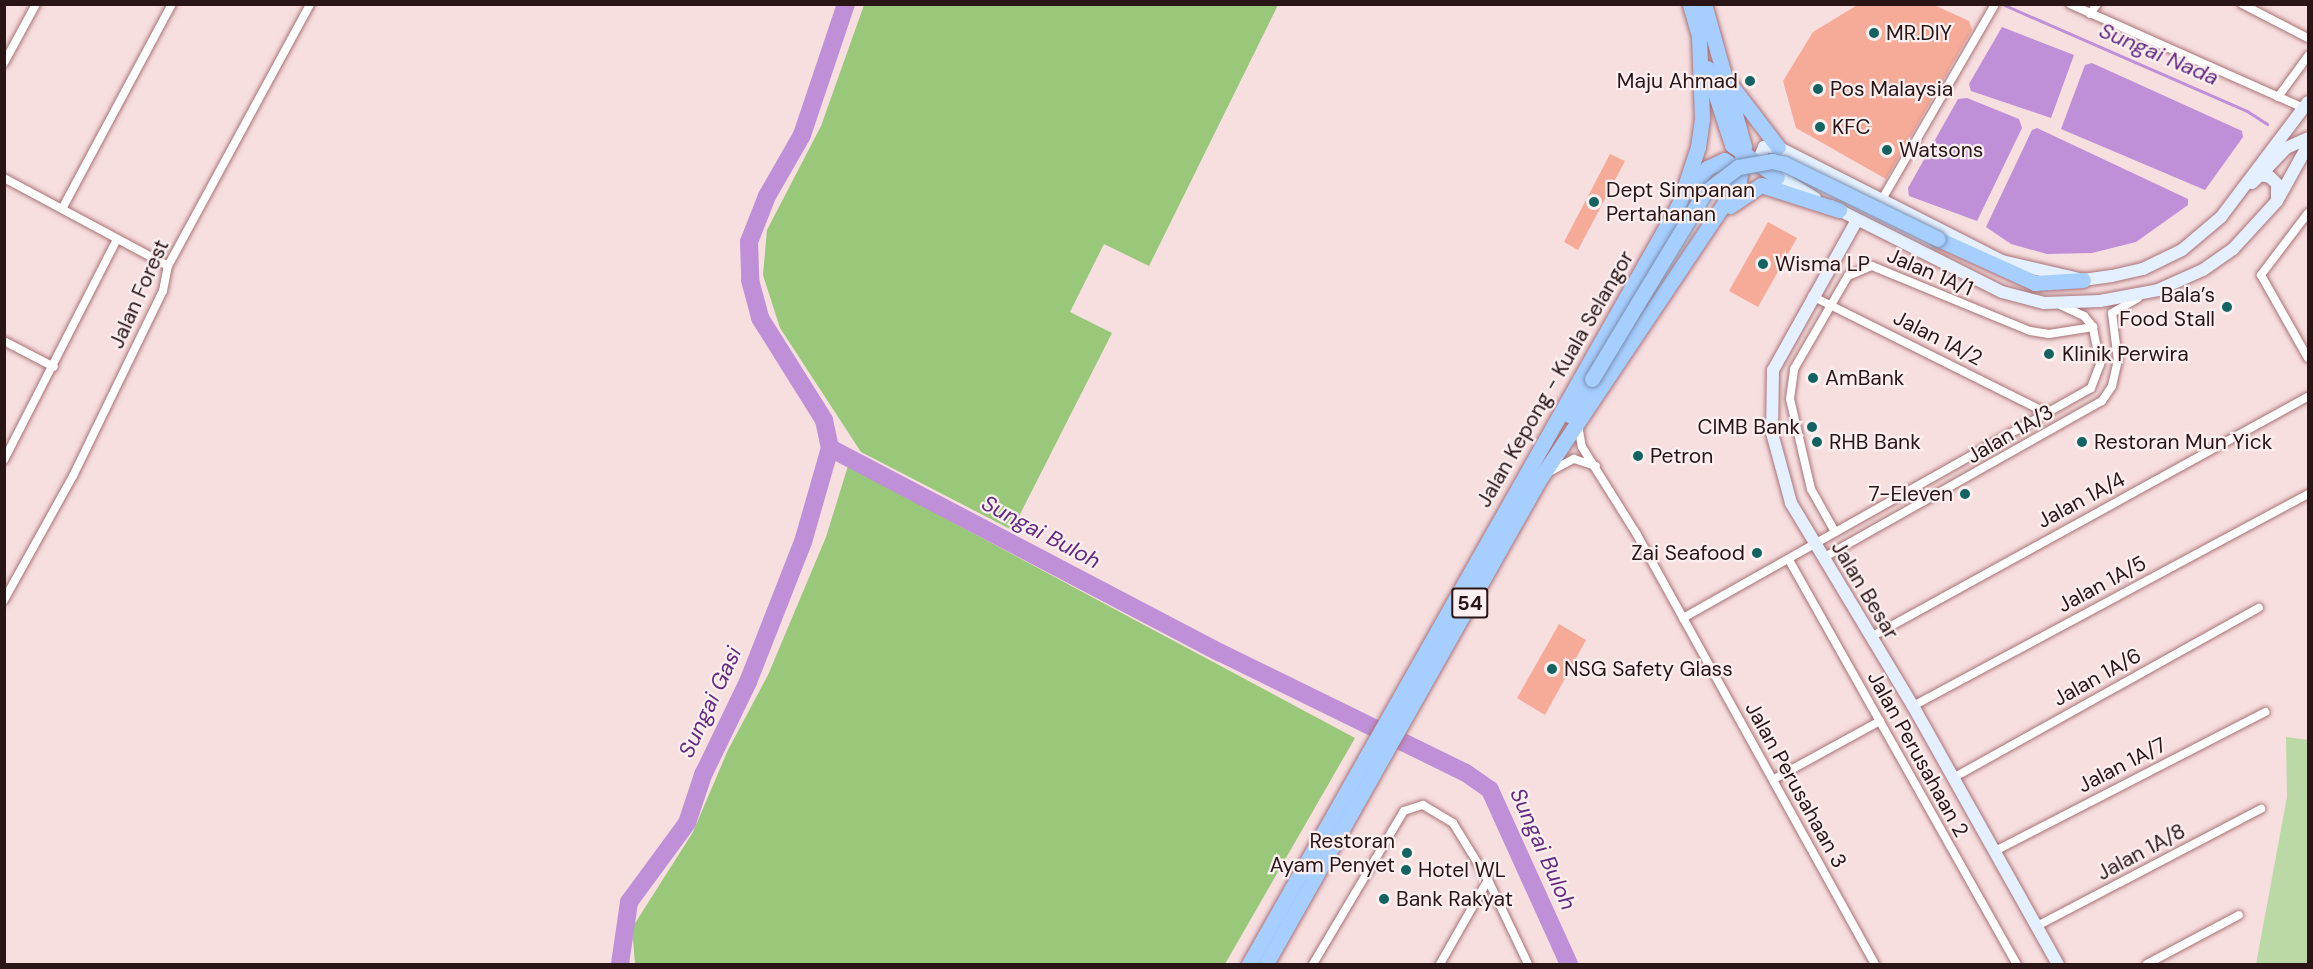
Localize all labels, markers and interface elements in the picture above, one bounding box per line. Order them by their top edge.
water label: Sungai Nada [2095,17,2223,91]
place label: MR.DIY [1886,20,1952,46]
marker: MR.DIY [1867,26,1881,40]
place label: Maju Ahmad [1617,68,1738,94]
marker: Maju Ahmad [1743,74,1757,88]
place label: Pos Malaysia [1830,76,1953,102]
marker: Pos Malaysia [1811,82,1825,96]
place label: KFC [1832,114,1871,140]
marker: KFC [1813,120,1827,134]
place label: Watsons [1899,137,1983,163]
marker: Watsons [1880,143,1894,157]
place label: Dept Simpanan Pertahanan [1606,177,1755,227]
marker: Dept Simpanan Pertahanan [1587,195,1601,209]
street label: Jalan Forest [104,236,174,352]
street label: Jalan 1A/1 [1883,243,1977,301]
street label: Jalan Kepong - Kuala Selangor [1471,246,1639,512]
place label: Wisma LP [1775,251,1870,277]
marker: Wisma LP [1756,257,1770,271]
place label: Bala’s Food Stall [2119,282,2215,332]
marker: Bala’s Food Stall [2220,300,2234,314]
street label: Jalan 1A/2 [1889,305,1987,371]
place label: Klinik Perwira [2062,341,2189,367]
marker: Klinik Perwira [2040,345,2058,363]
place label: AmBank [1825,365,1904,391]
marker: AmBank [1806,371,1820,385]
street label: Jalan 1A/3 [1962,399,2058,469]
place label: CIMB Bank [1697,414,1800,440]
marker: CIMB Bank [1805,420,1819,434]
place label: RHB Bank [1829,429,1921,455]
place label: Restoran Mun Yick [2094,429,2272,455]
marker: RHB Bank [1810,435,1824,449]
marker: Restoran Mun Yick [2075,435,2089,449]
place label: Petron [1650,443,1713,469]
marker: Petron [1631,449,1645,463]
street label: Jalan 1A/4 [2033,466,2129,534]
place label: 7-Eleven [1869,481,1953,507]
marker: 7-Eleven [1958,487,1972,501]
water label: Sungai Buloh [977,490,1105,574]
street label: Jalan Besar [1826,536,1904,644]
place label: Zai Seafood [1631,540,1745,566]
marker: Zai Seafood [1750,546,1764,560]
street label: Jalan 1A/5 [2053,550,2151,618]
road number: 54 [1450,586,1490,620]
water label: Sungai Gasi [673,642,747,762]
street label: Jalan 1A/6 [2048,642,2146,712]
place label: NSG Safety Glass [1564,656,1733,682]
marker: NSG Safety Glass [1545,662,1559,676]
street label: Jalan Perusahaan 2 [1862,667,1974,841]
street label: Jalan Perusahaan 3 [1740,698,1852,872]
street label: Jalan 1A/7 [2074,732,2170,798]
water label: Sungai Buloh [1504,784,1582,914]
street label: Jalan 1A/8 [2092,818,2190,886]
place label: Restoran Ayam Penyet [1270,828,1395,878]
marker: Restoran Ayam Penyet [1400,846,1414,860]
place label: Hotel WL [1418,857,1506,883]
marker: Hotel WL [1399,863,1413,877]
place label: Bank Rakyat [1396,886,1513,912]
marker: Bank Rakyat [1377,892,1391,906]

